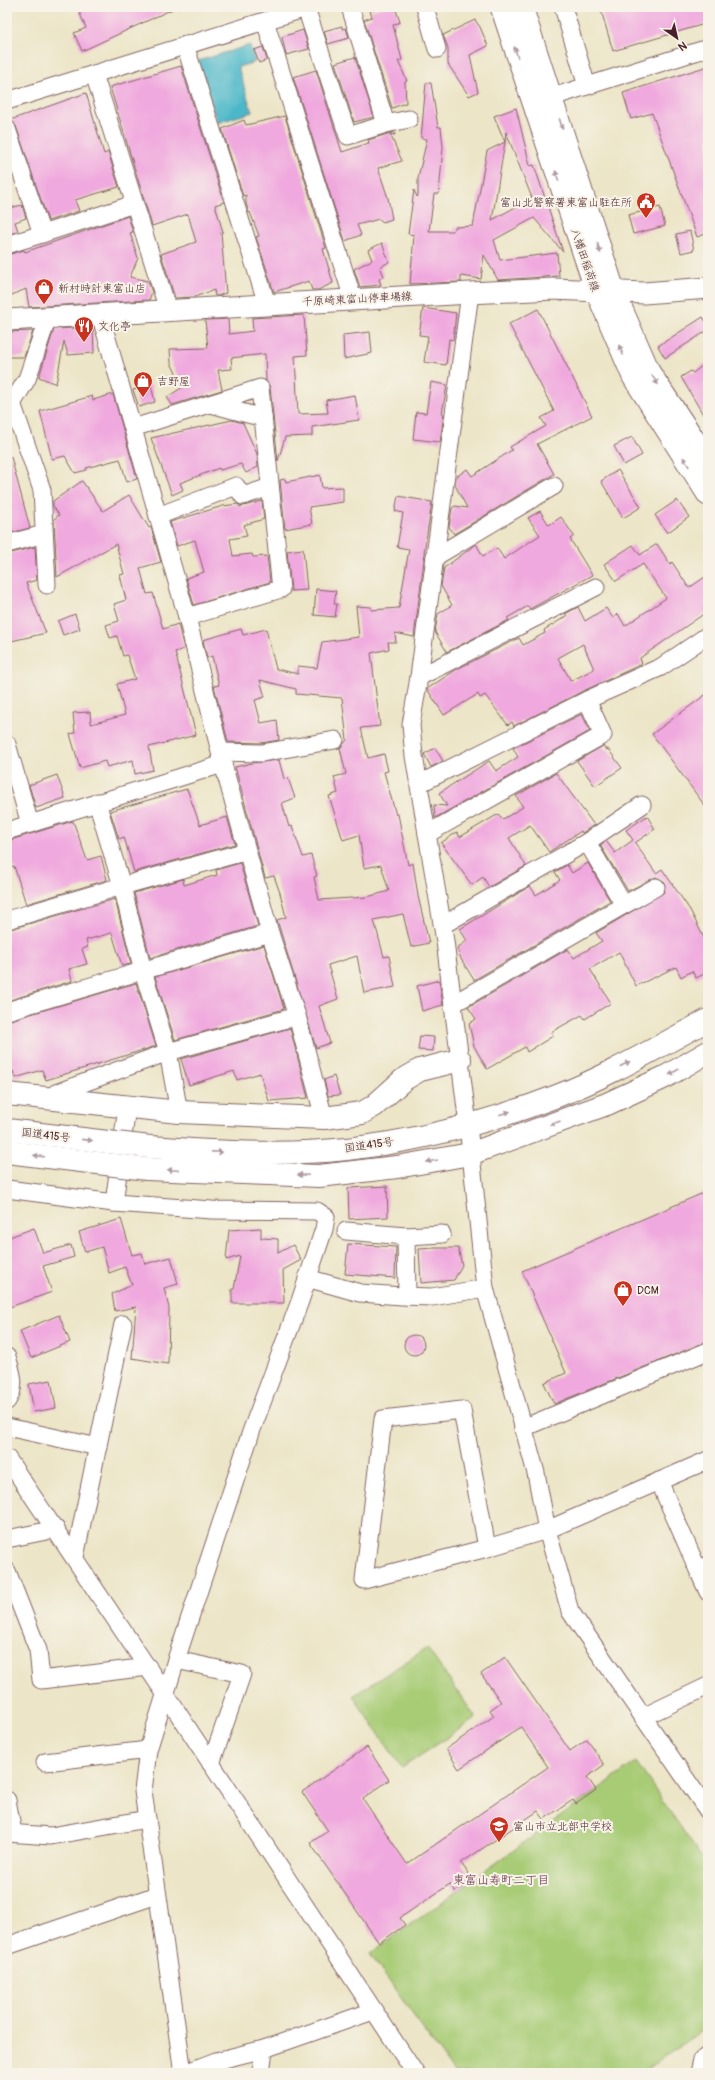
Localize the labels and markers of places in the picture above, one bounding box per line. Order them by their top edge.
public building icon: 富山北警察署東富山駐在所 [635,191,657,219]
place label: 富山北警察署東富山駐在所 [500,196,632,209]
shop icon: 新村時計東富山店 [33,277,55,305]
place label: 新村時計東富山店 [58,282,146,295]
restaurant icon: 文化亭 [73,315,95,343]
place label: 文化亭 [98,320,131,333]
shop icon: 吉野屋 [132,370,154,398]
place label: 吉野屋 [157,375,190,388]
shop icon: DCM [612,1279,634,1307]
place label: DCM [637,1284,659,1297]
school or university icon: 富山市立北部中学校 [488,1815,510,1843]
place label: 富山市立北部中学校 [513,1820,612,1833]

